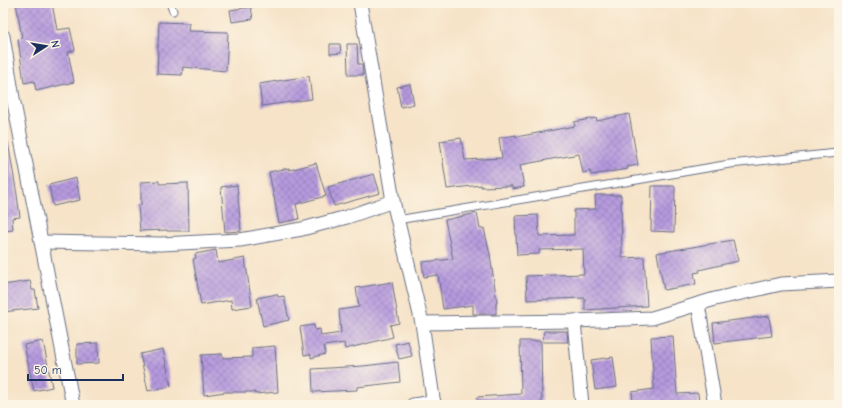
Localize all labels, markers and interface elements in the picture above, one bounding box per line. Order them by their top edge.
north arrow [26,26,66,66]
text: N [48,39,62,49]
scale bar [28,356,123,382]
text: 50 m [34,363,62,377]

